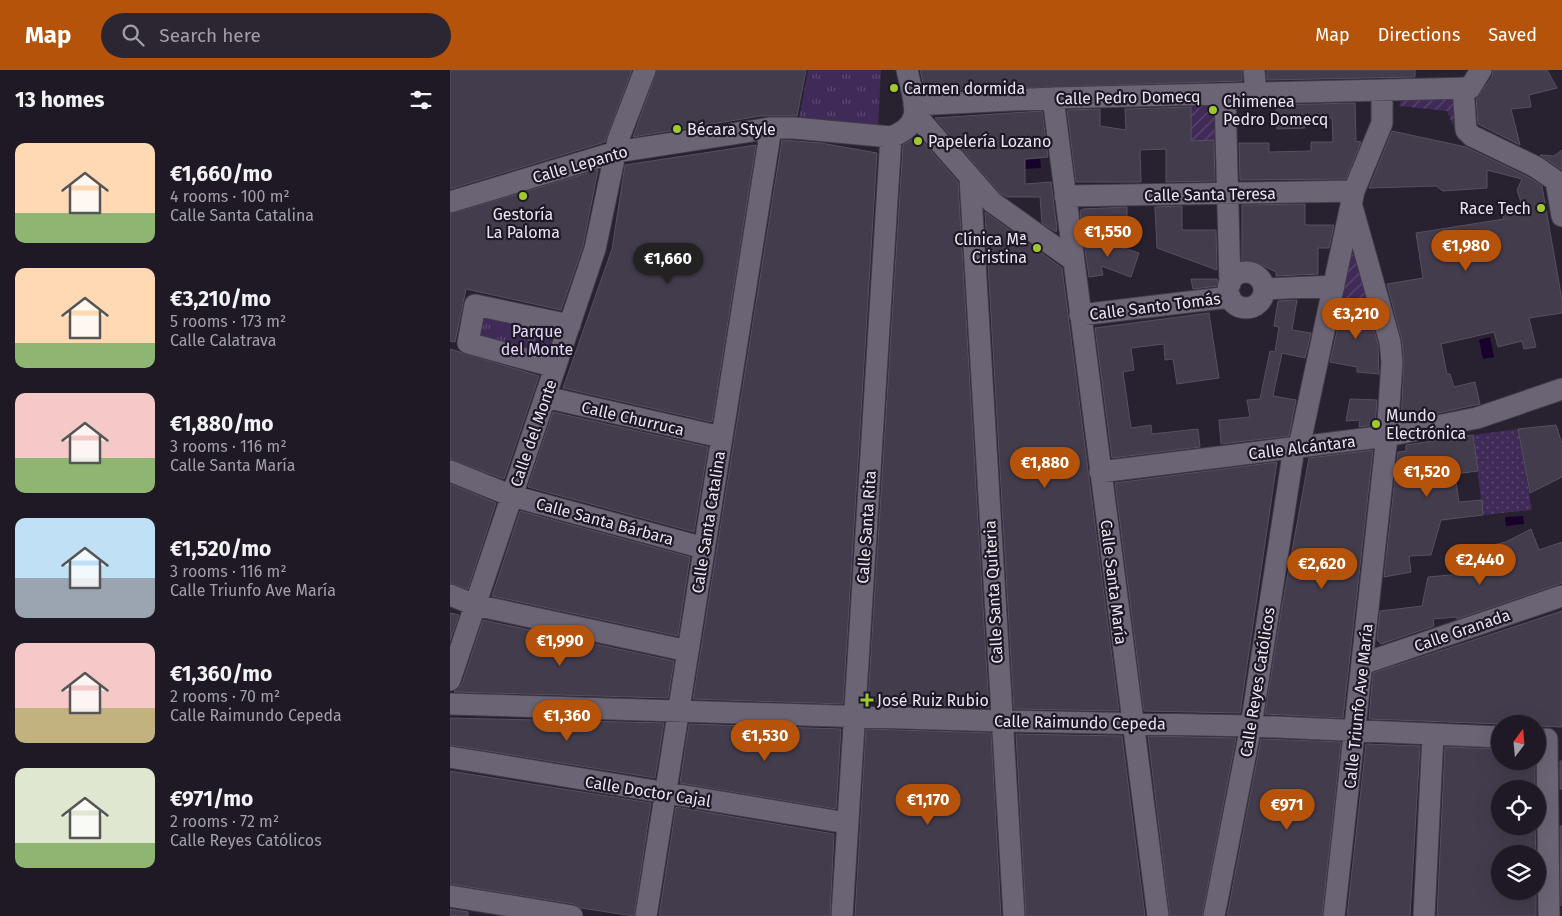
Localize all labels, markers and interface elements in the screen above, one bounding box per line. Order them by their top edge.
search box [101,13,451,58]
text: Map [25,21,71,49]
icon: search [119,21,147,49]
text: Search here [159,24,261,47]
text: Map [1315,24,1350,46]
text: Directions [1378,24,1460,46]
text: Saved [1488,24,1537,46]
place label: Carmen dormida [904,79,1025,98]
marker: Carmen dormida [888,82,900,94]
icon: filters [407,86,435,114]
text: 13 homes [15,87,105,113]
street label: Calle Pedro Domecq [1055,87,1201,108]
place label: Chimenea Pedro Domecq [1223,92,1328,129]
marker: Chimenea Pedro Domecq [1207,104,1219,116]
place label: Bécara Style [687,120,776,139]
marker: Bécara Style [671,123,683,135]
place label: Papelería Lozano [928,132,1051,151]
marker: Papelería Lozano [912,135,924,147]
street label: Calle Lepanto [530,142,630,187]
text: €1,660/mo [170,161,273,187]
icon: home [55,163,115,223]
street label: Calle Santa Teresa [1144,184,1276,205]
text: 4 rooms · 100 m² [170,187,290,206]
marker: Gestoría La Paloma [517,190,529,202]
place label: Race Tech [1459,199,1531,218]
marker: Race Tech [1535,202,1547,214]
place label: Gestoría La Paloma [486,205,560,242]
text: Calle Santa Catalina [170,206,314,225]
pin: €1,550 [1067,216,1149,258]
text: €1,550 [1085,222,1131,241]
place label: Clínica Mª Cristina [954,230,1027,267]
pin: €1,980 [1425,230,1507,272]
text: €1,980 [1442,236,1490,255]
pin: €1,660 [627,242,709,285]
marker: Clínica Mª Cristina [1031,242,1043,254]
text: €1,660 [644,249,692,268]
text: €3,210/mo [170,286,271,312]
icon: home [55,288,115,348]
street label: Calle Santo Tomás [1088,289,1222,324]
pin: €3,210 [1315,298,1397,340]
text: €3,210 [1333,304,1379,323]
text: 5 rooms · 173 m² [170,312,286,331]
park label: Parque del Monte [501,322,573,359]
text: Calle Calatrava [170,331,276,350]
street label: Calle del Monte [506,377,561,489]
street label: Calle Churruca [580,397,686,440]
place label: Mundo Electrónica [1386,406,1466,443]
text: €1,880/mo [170,411,274,437]
icon: home [55,413,115,473]
marker: Mundo Electrónica [1370,418,1382,430]
street label: Calle Alcántara [1247,432,1357,463]
text: 3 rooms · 116 m² [170,437,287,456]
pin: €1,880 [1004,446,1086,489]
street label: Calle Santa Catalina [688,449,729,595]
text: €1,880 [1021,453,1069,472]
text: Calle Santa María [170,456,296,475]
pin: €1,520 [1386,456,1468,498]
text: €1,520 [1404,462,1450,481]
street label: Calle Santa Rita [853,470,880,584]
street label: Calle Santa Bárbara [534,494,676,549]
street label: Calle Santa María [1096,519,1131,646]
street label: Calle Santa Quiteria [980,520,1007,664]
text: €1,520/mo [170,536,271,562]
icon: home [55,538,115,598]
pin: €2,440 [1439,544,1521,586]
pin: €2,620 [1281,548,1363,590]
text: €2,440 [1456,550,1504,569]
text: €2,620 [1298,554,1346,573]
text: 3 rooms · 116 m² [170,562,287,581]
text: Calle Triunfo Ave María [170,581,336,600]
street label: Calle Granada [1412,605,1513,656]
street label: Calle Reyes Católicos [1236,606,1279,758]
street label: Calle Triunfo Ave María [1340,622,1377,790]
pin: €1,990 [519,624,601,667]
text: €1,990 [536,631,584,650]
text: €1,360/mo [170,661,272,687]
icon: home [55,663,115,723]
text: 2 rooms · 70 m² [170,687,280,706]
place label: José Ruiz Rubio [877,691,989,710]
marker: José Ruiz Rubio [861,694,873,706]
pin: €1,360 [526,700,608,742]
text: Calle Raimundo Cepeda [170,706,342,725]
text: €1,360 [543,706,591,725]
street label: Calle Raimundo Cepeda [994,712,1166,733]
north arrow [1491,715,1546,770]
map controls [1491,715,1546,900]
pin: €1,530 [724,720,806,762]
text: €1,530 [742,726,788,745]
street label: Calle Doctor Cajal [584,772,713,811]
button: locate [1491,780,1546,835]
pin: €1,170 [887,784,969,826]
text: €971/mo [170,786,253,812]
icon: home [55,788,115,848]
pin: €971 [1257,788,1317,831]
text: €1,170 [907,790,949,809]
text: €971 [1271,795,1303,814]
text: 2 rooms · 72 m² [170,812,279,831]
text: Calle Reyes Católicos [170,831,322,850]
button: layers [1491,845,1546,900]

